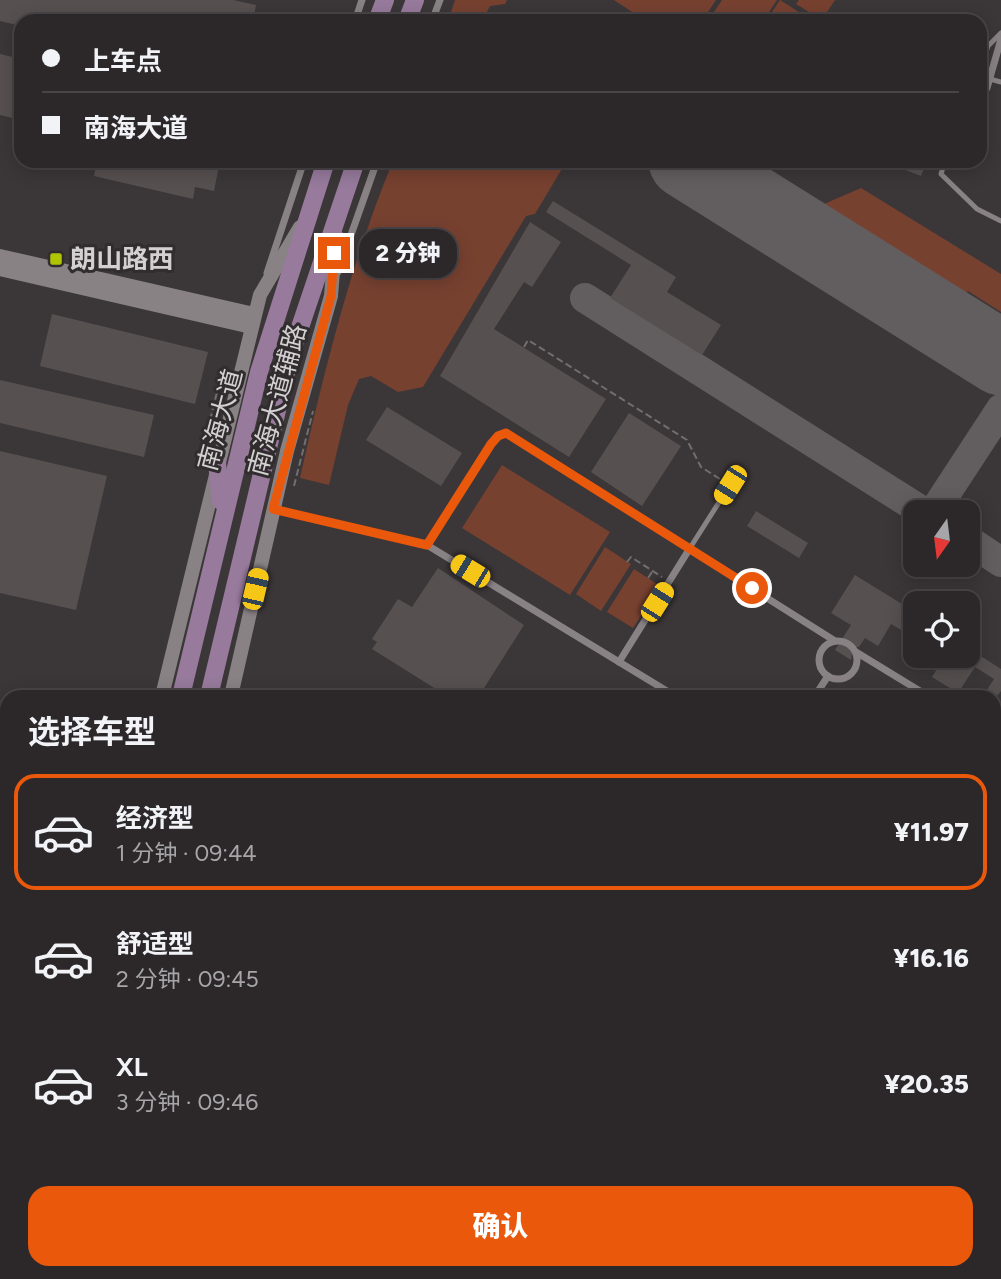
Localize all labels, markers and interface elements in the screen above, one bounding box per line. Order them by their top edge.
text: 上车点 [84,45,162,77]
text: 南海大道 [84,112,188,144]
callout: 2 分钟 [358,229,457,278]
route end [318,237,350,269]
text: 2 分钟 [376,239,440,267]
place label: 朗山路西 [70,243,174,275]
marker: 朗山路西 [48,251,64,267]
street label: 南海大道辅路 [241,321,313,479]
street label: 南海大道 [191,366,249,474]
car [710,462,751,508]
north arrow [903,500,980,578]
map controls [903,500,980,668]
car [447,551,494,591]
car [241,566,270,612]
route start [736,572,768,604]
car [637,579,678,625]
button: locate [903,591,980,668]
text: 选择车型 [28,713,156,751]
icon: car [32,801,95,864]
text: 经济型 [116,802,194,834]
text: ¥11.97 [894,816,969,848]
text: 1 分钟 · 09:44 [116,839,257,867]
icon: car [32,927,95,990]
text: 舒适型 [116,928,194,960]
text: ¥16.16 [893,942,969,974]
text: 2 分钟 · 09:45 [116,965,259,993]
text: XL [116,1051,148,1083]
icon: car [32,1053,95,1116]
text: ¥20.35 [884,1068,969,1100]
text: 3 分钟 · 09:46 [116,1088,258,1116]
button: 确认 [28,1186,973,1266]

